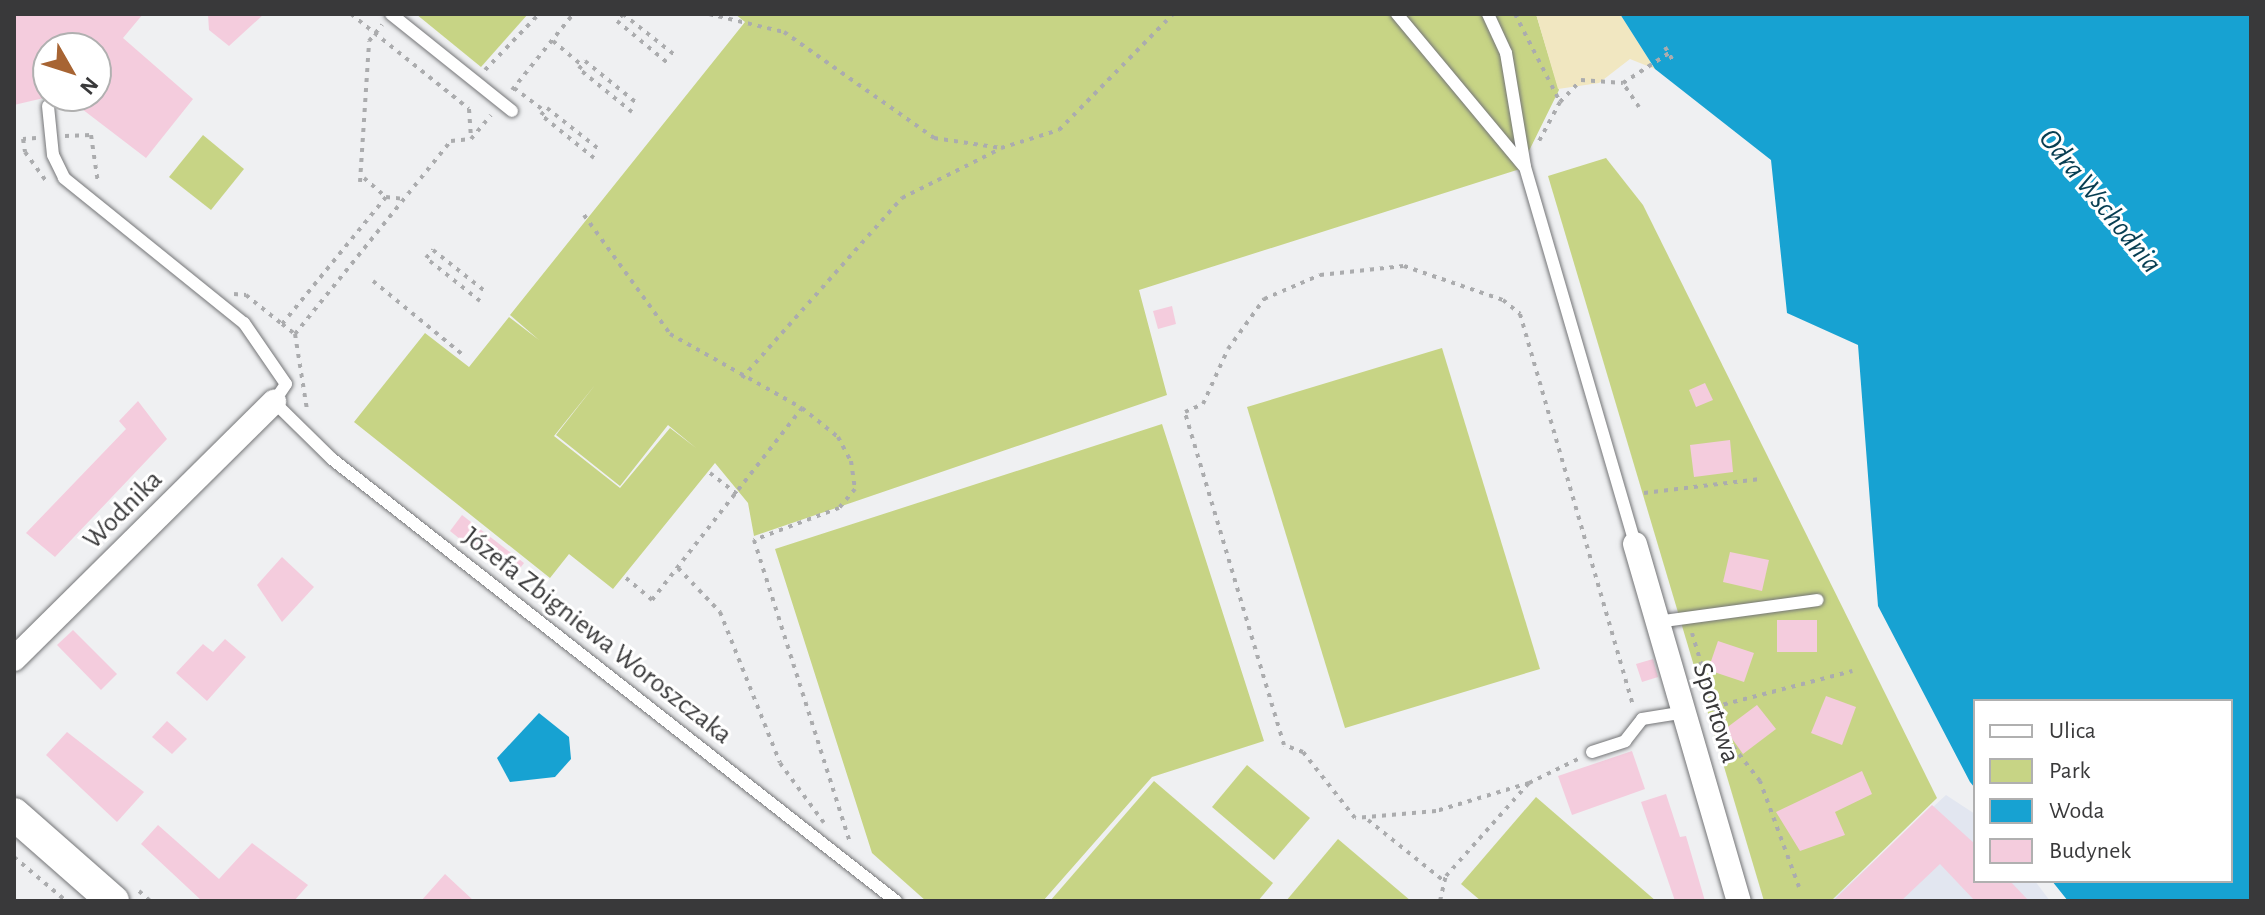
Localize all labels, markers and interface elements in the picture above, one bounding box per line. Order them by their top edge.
north arrow [32,32,112,112]
text: N [76,73,102,99]
water label: Odra Wschodnia [2031,121,2169,281]
street label: Wodnika [76,463,170,557]
street label: Józefa Zbigniewa Woroszczaka [455,520,739,752]
street label: Sportowa [1685,659,1747,767]
legend [1973,699,2233,883]
text: Ulica [2049,719,2096,743]
text: Park [2049,759,2090,783]
text: Woda [2049,799,2105,823]
text: Budynek [2049,839,2131,863]

